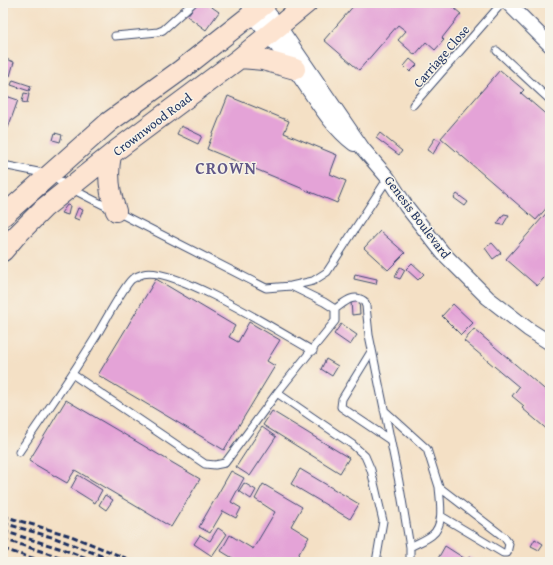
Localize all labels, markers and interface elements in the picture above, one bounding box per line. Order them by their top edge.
street label: Carriage Close [409,21,474,92]
street label: Crownwood Road [109,88,196,160]
district label: CROWN [195,155,257,180]
street label: Genesis Boulevard [380,172,455,263]

